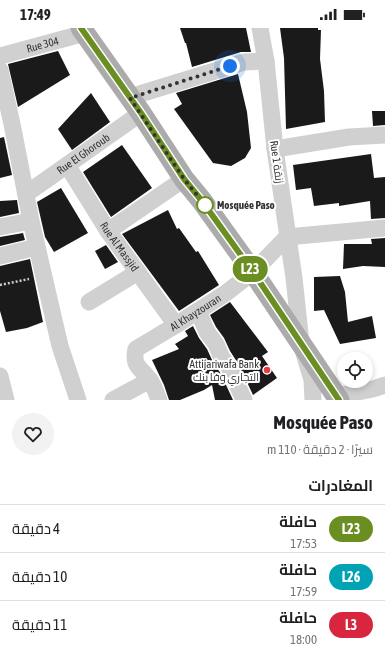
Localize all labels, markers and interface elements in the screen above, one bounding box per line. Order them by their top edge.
text: 17:49 [20,6,51,23]
street label: Rue 304 [25,34,60,55]
your location [220,56,240,76]
street label: Rue El Ghoroub [55,131,112,176]
street label: Rue 1 زنقة [267,140,286,184]
marker: Mosquée Paso [196,196,214,214]
place label: Mosquée Paso [217,199,275,211]
street label: Rue Al Massjid [98,220,141,274]
line badge: L23 [227,256,273,282]
text: L23 [241,261,259,277]
street label: Al Khayzouran [168,292,223,333]
map controls [337,352,373,388]
button: locate [337,352,373,388]
place label: Attijariwafa Bank التجاري وفا بنك [190,358,259,386]
marker: Attijariwafa Bank التجاري وفا بنك [262,365,272,375]
text: Mosquée Paso [273,411,373,433]
button: heart [12,413,54,455]
text: سيرًا · 2 دقيقة · 110 m [267,442,373,457]
text: المغادرات [308,477,373,494]
text: حافلة [279,513,317,530]
text: 4 دقيقة [12,520,60,537]
text: L23 [342,521,360,537]
text: 17:53 [290,536,317,551]
text: حافلة [279,561,317,578]
text: 10 دقيقة [12,568,67,585]
text: L26 [342,569,360,585]
text: 17:59 [290,584,317,599]
text: حافلة [279,609,317,626]
text: 11 دقيقة [12,616,67,633]
text: L3 [345,617,357,633]
text: 18:00 [290,632,317,647]

